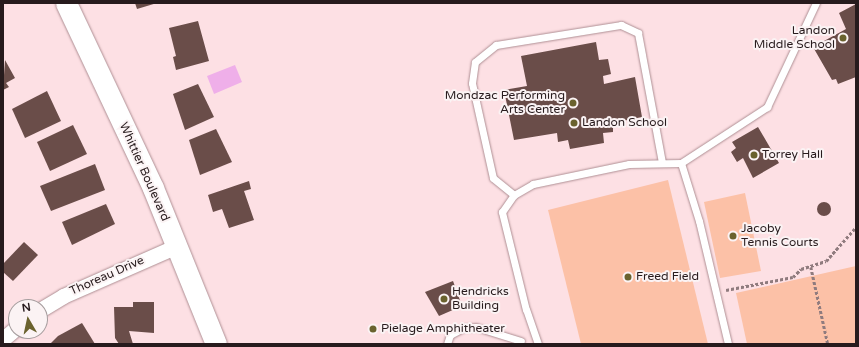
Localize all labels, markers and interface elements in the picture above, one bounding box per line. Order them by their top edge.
place label: Landon Middle School [754,24,835,52]
marker: Landon Middle School [838,33,848,43]
place label: Mondzac Performing Arts Center [445,89,565,117]
marker: Mondzac Performing Arts Center [568,98,578,108]
place label: Landon School [582,116,667,130]
marker: Landon School [569,118,579,128]
street label: Whittier Boulevard [116,120,172,224]
place label: Torrey Hall [762,148,823,162]
marker: Torrey Hall [749,150,759,160]
place label: Jacoby Tennis Courts [741,222,819,250]
marker: Jacoby Tennis Courts [728,231,738,241]
street label: Thoreau Drive [68,253,146,299]
place label: Freed Field [636,270,699,284]
marker: Freed Field [623,272,633,282]
place label: Hendricks Building [452,285,509,313]
marker: Hendricks Building [439,294,449,304]
north arrow [8,299,48,339]
text: N [21,301,32,315]
place label: Pielage Amphitheater [381,322,505,336]
marker: Pielage Amphitheater [368,324,378,334]

